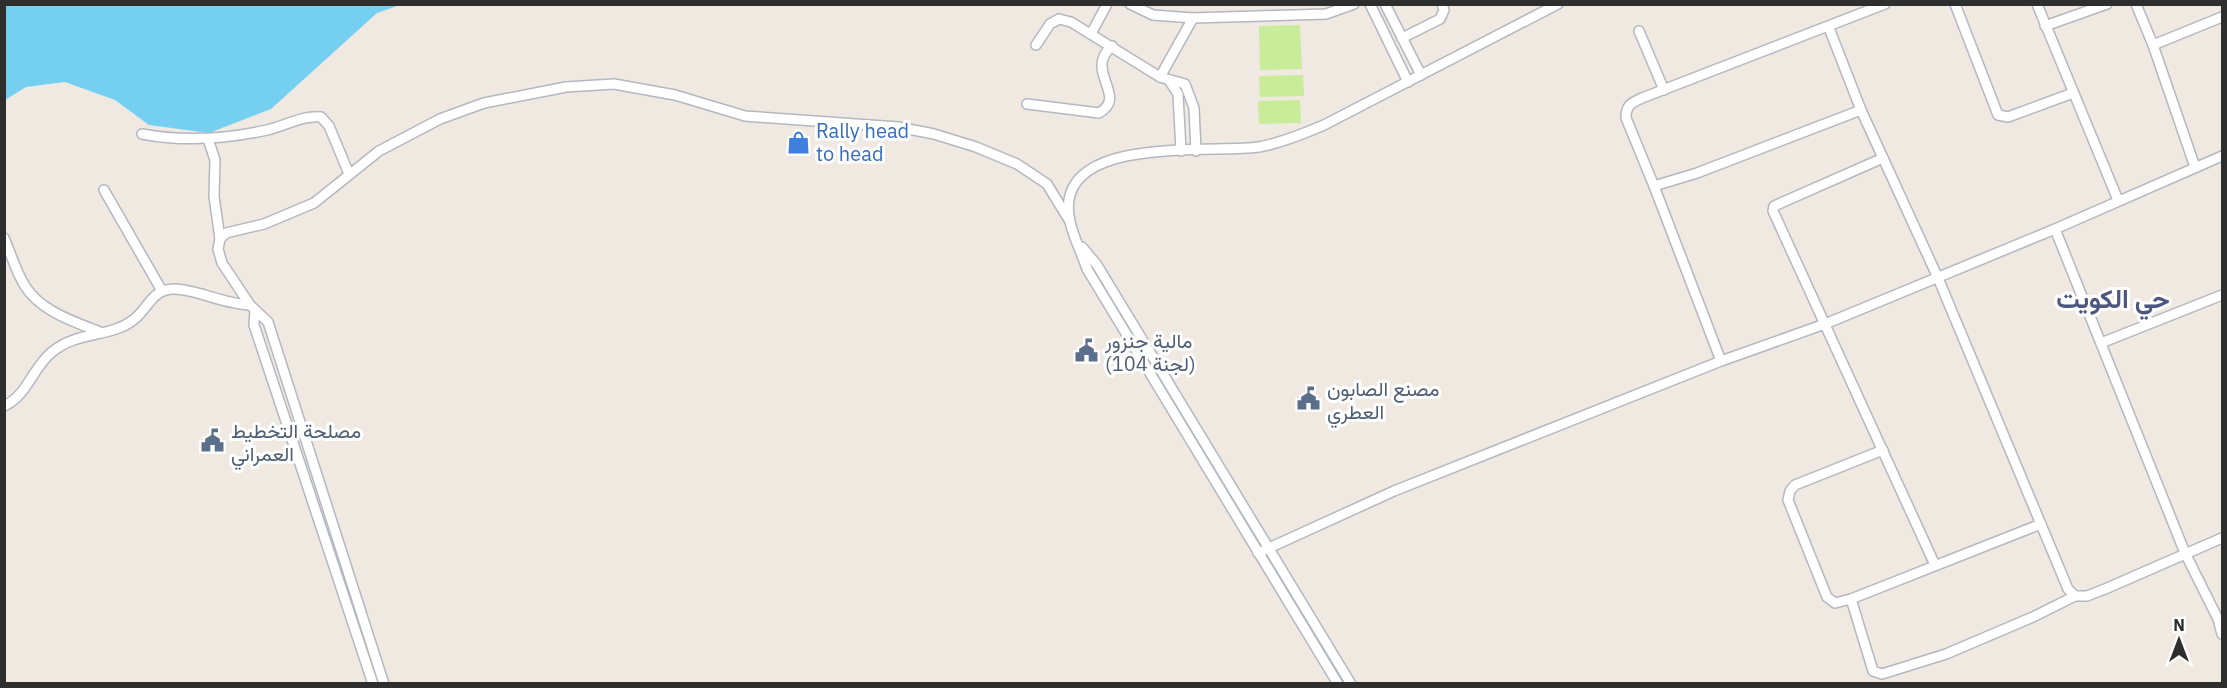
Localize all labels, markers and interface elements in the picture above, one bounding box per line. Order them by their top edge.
place label: Rally head to head [816,117,909,167]
shop icon: Rally head to head [785,129,811,155]
district label: حي الكويت [2056,281,2170,321]
place label: مالية جنزور (لجنة 104) [1104,327,1196,377]
public building icon: مالية جنزور (لجنة 104) [1074,338,1100,364]
place label: مصنع الصابون العطري [1327,375,1440,429]
public building icon: مصنع الصابون العطري [1296,386,1322,412]
place label: مصلحة التخطيط العمراني [231,417,361,471]
public building icon: مصلحة التخطيط العمراني [200,428,226,454]
north arrow [2149,610,2209,670]
text: N [2173,615,2185,635]

